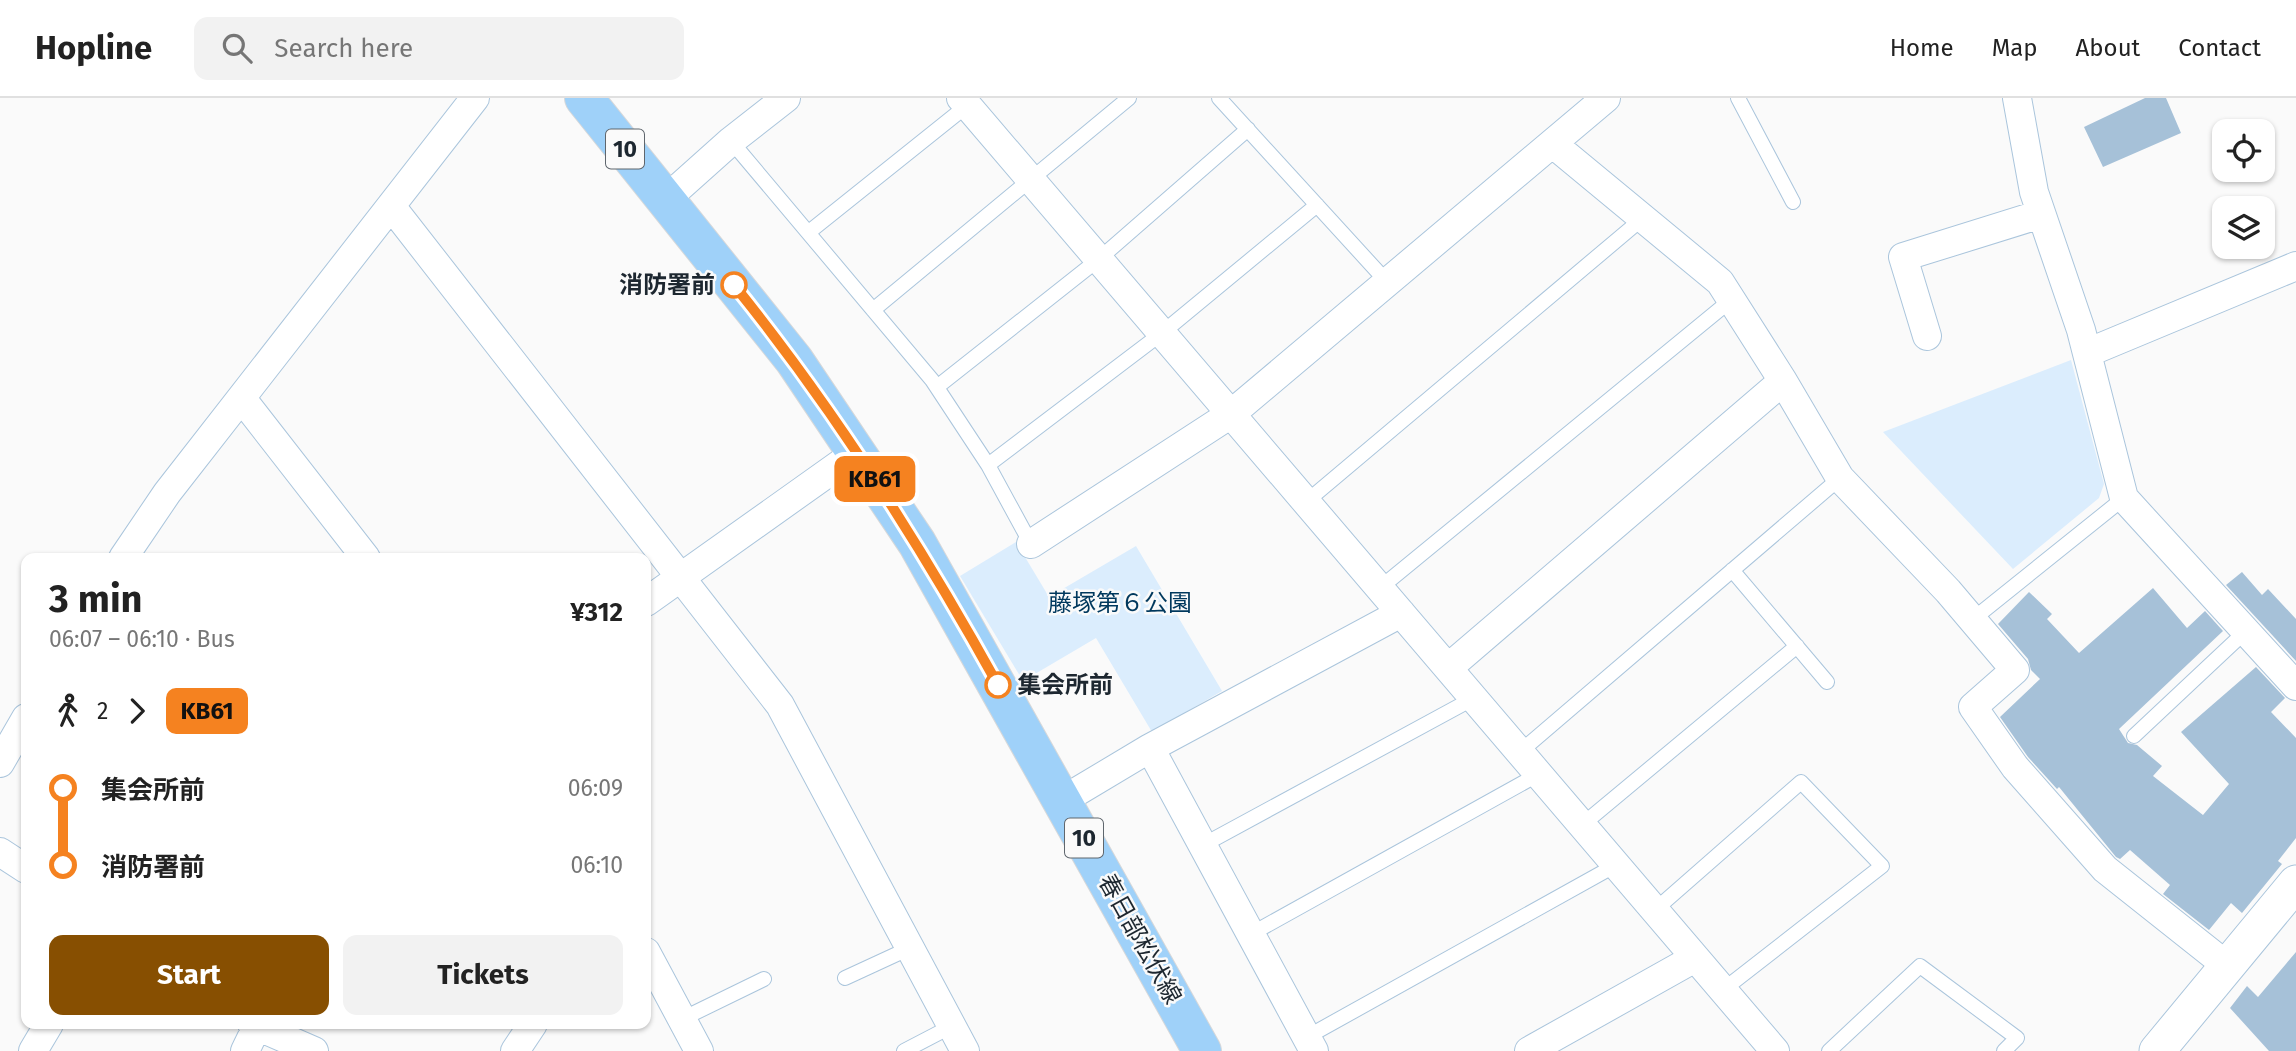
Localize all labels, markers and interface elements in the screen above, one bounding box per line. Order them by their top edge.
search box [194,17,684,80]
text: Hopline [35,28,152,68]
icon: search [218,29,256,67]
text: Search here [274,33,413,64]
text: Home [1890,34,1954,62]
text: Map [1992,34,2038,62]
text: About [2076,34,2140,62]
text: Contact [2178,34,2261,62]
map controls [2212,119,2275,259]
button: locate [2212,119,2275,182]
road number: 10 [606,130,644,168]
button: layers [2212,196,2275,259]
place label: 消防署前 [619,271,715,299]
marker: 消防署前 [721,272,747,298]
line badge: KB61 [826,456,924,502]
text: KB61 [848,465,902,493]
text: 3 min [49,576,143,622]
park label: 藤塚第６公園 [1048,589,1192,617]
text: ¥312 [570,597,623,628]
text: 06:07 – 06:10 · Bus [49,625,235,653]
place label: 集会所前 [1017,671,1113,699]
marker: 集会所前 [985,672,1011,698]
icon: walk [49,692,87,730]
icon: forward [118,692,156,730]
text: 2 [97,697,108,725]
text: KB61 [180,697,234,725]
text: 06:09 [568,774,623,802]
text: 集会所前 [101,775,205,806]
road number: 10 [1065,818,1103,858]
text: 06:10 [571,851,623,879]
text: 消防署前 [101,852,205,883]
street label: 春日部松伏線 [1093,869,1187,1009]
button: Start [49,935,329,1015]
button: Tickets [343,935,623,1015]

